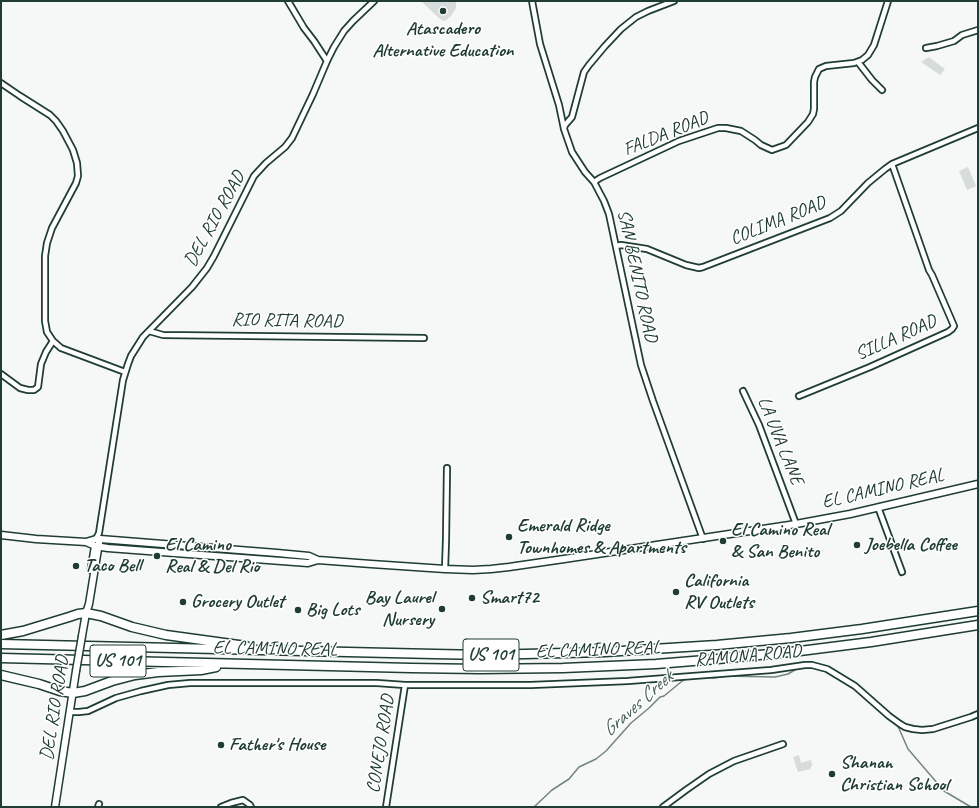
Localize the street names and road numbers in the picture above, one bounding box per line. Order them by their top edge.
street label: FALDA ROAD [620,107,712,161]
street label: DEL RIO ROAD [180,167,250,271]
street label: COLIMA ROAD [727,191,829,251]
street label: SAN BENITO ROAD [612,208,662,344]
street label: RIO RITA ROAD [231,309,343,333]
street label: SILLA ROAD [852,310,940,366]
street label: LA UVA LANE [752,394,808,488]
street label: EL CAMINO REAL [820,464,946,514]
street label: EL CAMINO REAL [536,636,660,664]
street label: EL CAMINO REAL [213,637,337,661]
road number: US 101 [463,639,519,671]
street label: RAMONA ROAD [694,640,802,672]
road number: US 101 [90,645,146,677]
street label: DEL RIO ROAD [36,654,74,762]
street label: CONEJO ROAD [362,693,400,795]

